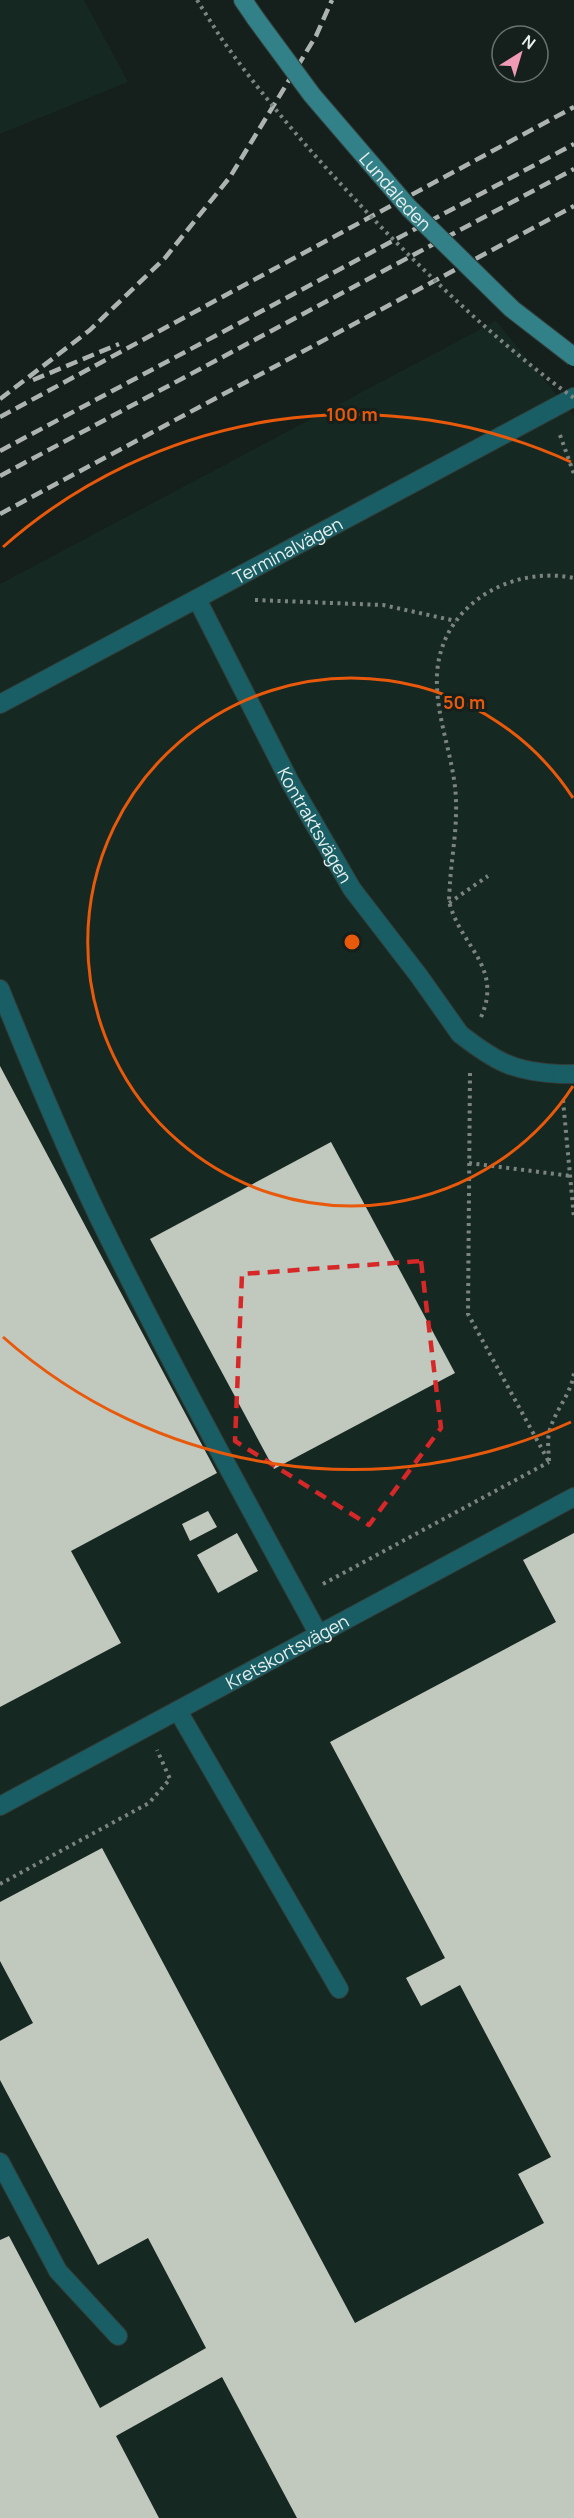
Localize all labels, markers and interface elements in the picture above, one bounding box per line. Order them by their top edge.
north arrow [490,24,550,84]
text: N [518,30,540,54]
street label: Lundaleden [354,147,437,236]
text: 100 m [326,402,378,426]
street label: Terminalvägen [228,511,346,589]
text: 50 m [443,690,485,714]
street label: Kontraktsvägen [272,763,358,887]
centre of rings [342,932,362,952]
street label: Kretskortsvägen [221,1609,353,1694]

